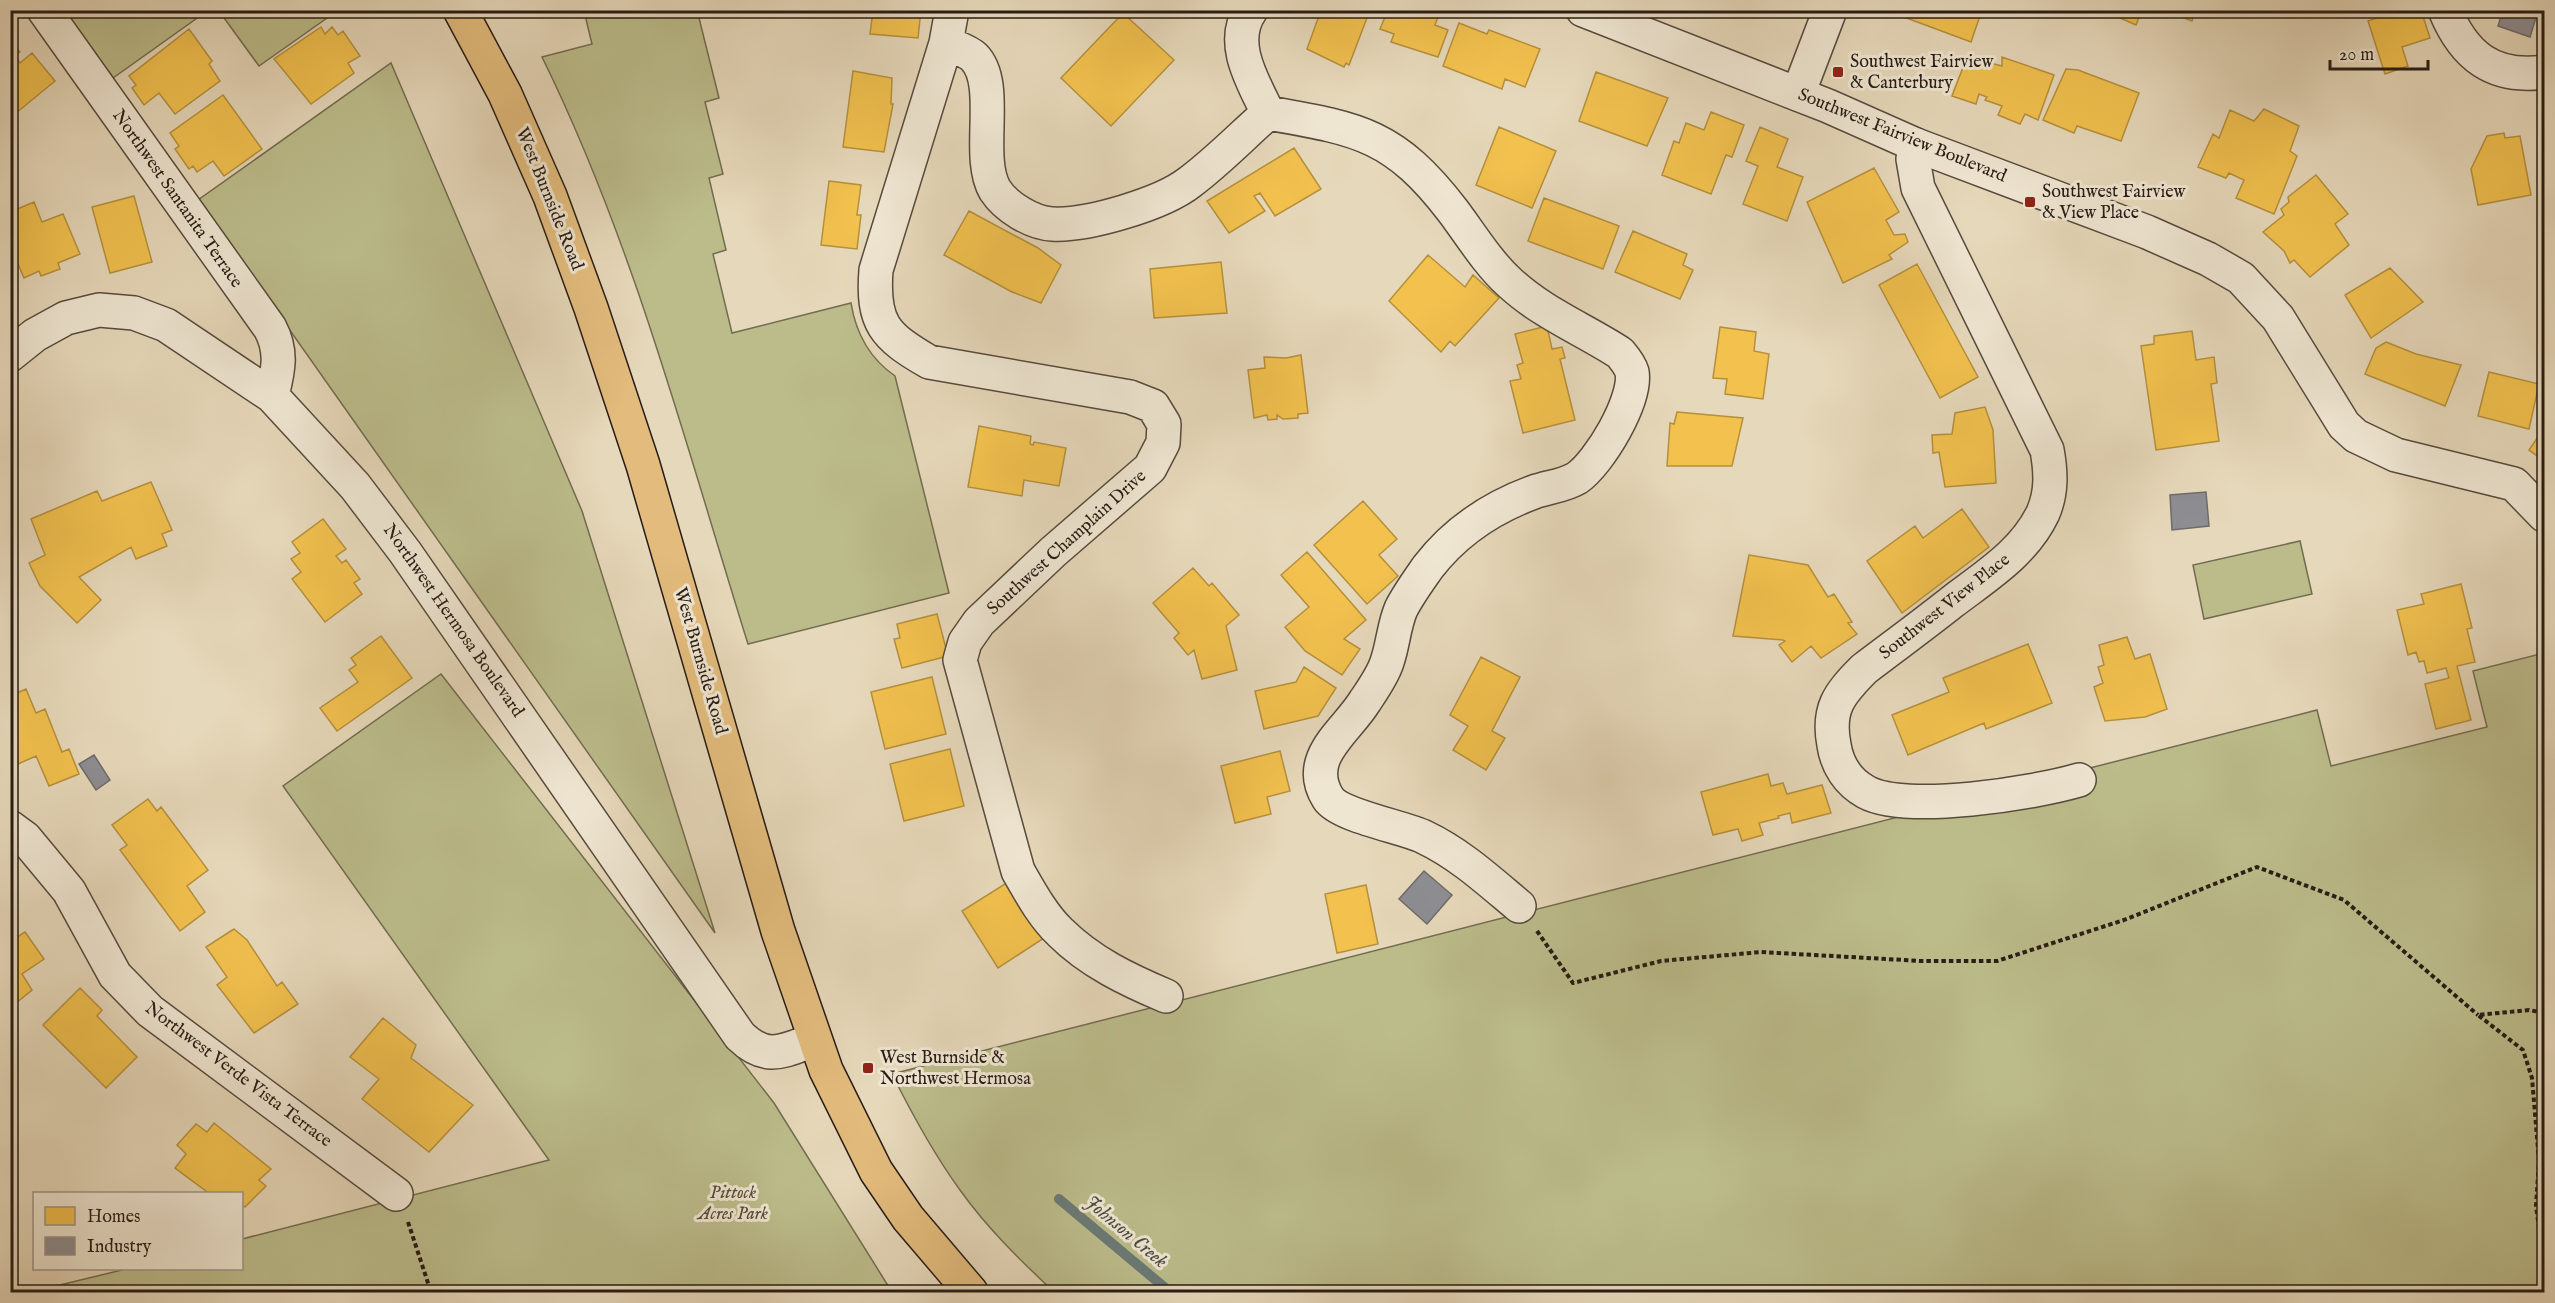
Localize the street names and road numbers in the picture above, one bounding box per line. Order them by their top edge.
street label: Southwest Fairview Boulevard [1794,84,2010,189]
street label: Northwest Santanita Terrace [107,105,247,293]
street label: West Burnside Road [510,124,588,274]
street label: Southwest Champlain Drive [982,465,1152,621]
street label: Northwest Hermosa Boulevard [377,520,529,722]
street label: Southwest View Place [1875,549,2015,665]
street label: West Burnside Road [668,585,732,738]
street label: Northwest Verde Vista Terrace [140,997,336,1153]

